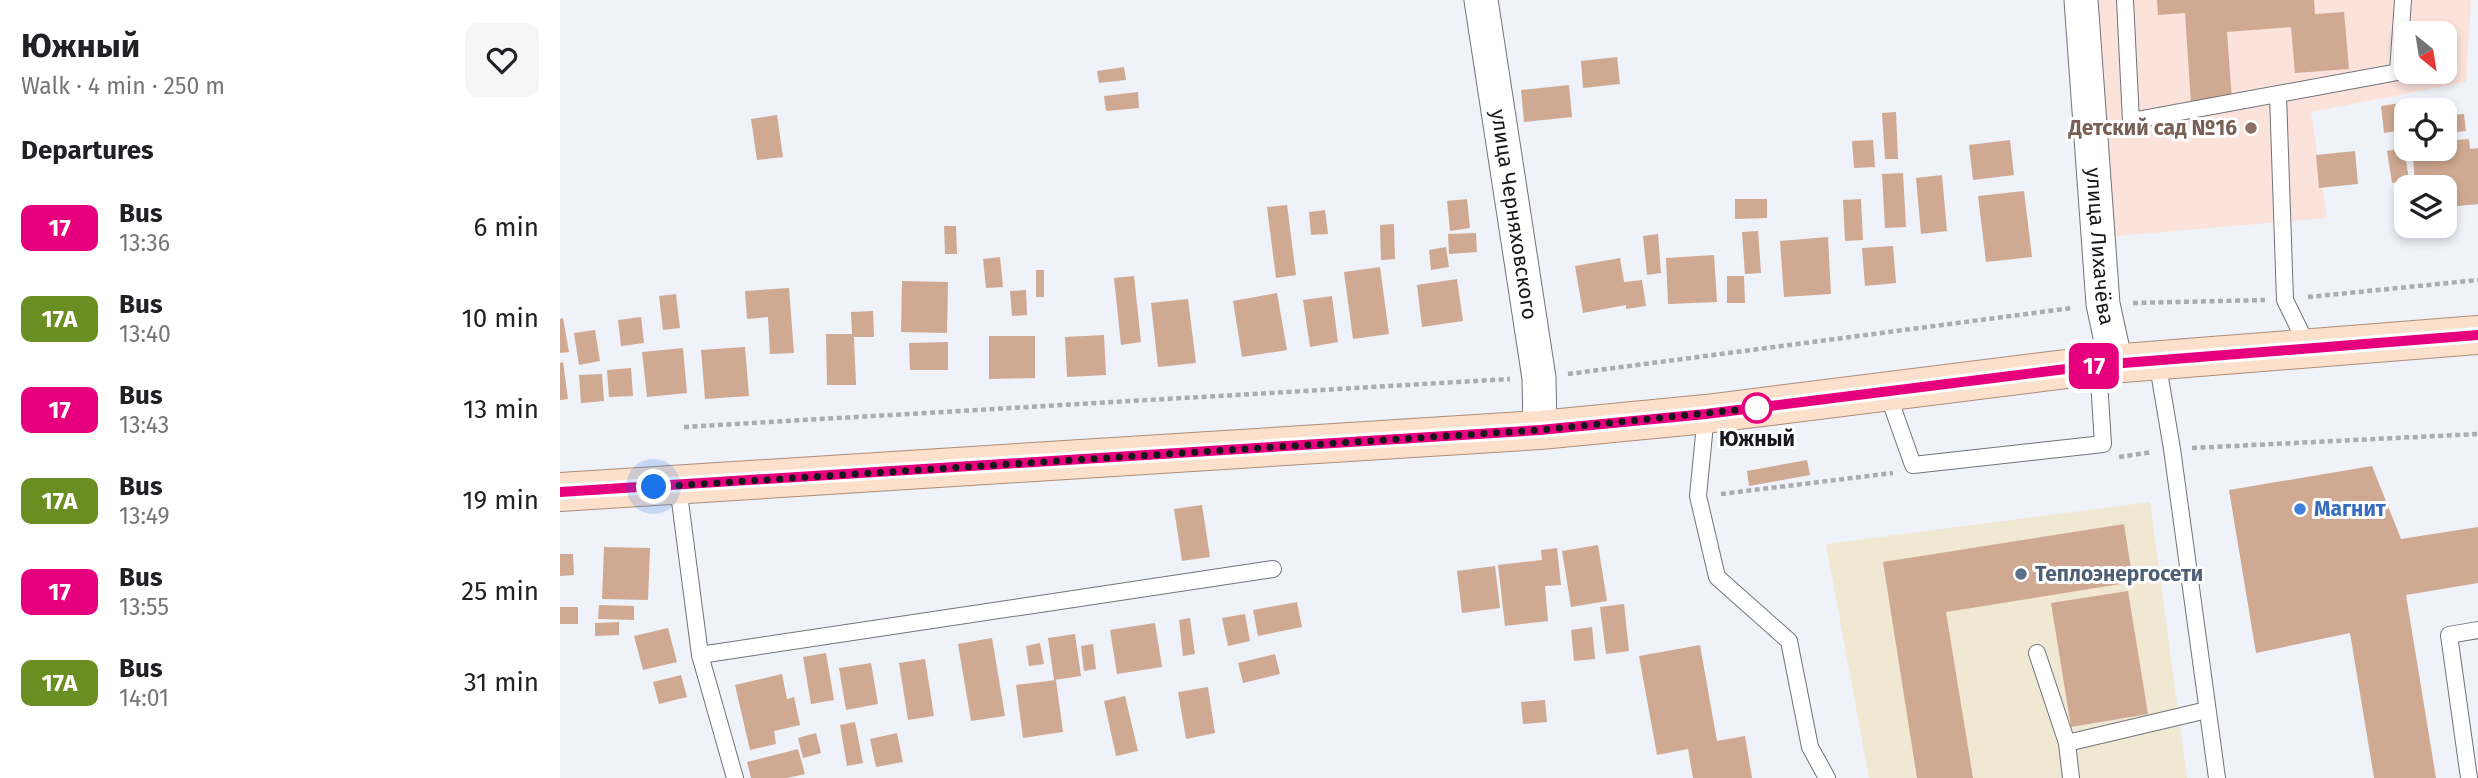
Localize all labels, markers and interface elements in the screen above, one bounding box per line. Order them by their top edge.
north arrow [2394,21,2457,84]
map controls [2394,21,2457,238]
button: heart [465,23,539,97]
text: Южный [21,26,140,66]
text: Walk · 4 min · 250 m [21,72,225,100]
button: locate [2394,98,2457,161]
street label: улица Черняховского [1485,107,1543,322]
place label: Детский сад №16 [2068,115,2237,141]
marker: Детский сад №16 [2243,120,2259,136]
text: Departures [21,135,154,166]
street label: улица Лихачёва [2080,167,2120,327]
button: layers [2394,175,2457,238]
text: Bus [119,198,162,229]
text: 6 min [473,212,539,243]
text: 17 [48,214,71,242]
text: 13:36 [119,229,170,257]
text: Bus [119,289,162,320]
text: 10 min [461,303,539,334]
text: 17А [42,305,77,333]
text: 13:40 [119,320,171,348]
line badge: 17 [2062,343,2126,389]
text: 17 [2083,352,2105,380]
text: Bus [119,380,162,411]
marker: Южный [1742,393,1772,423]
text: 13 min [463,394,539,425]
text: 17 [48,396,71,424]
text: 13:43 [119,411,169,439]
place label: Южный [1719,426,1795,452]
your location [636,469,671,504]
text: Bus [119,471,162,502]
text: 19 min [462,485,539,516]
text: 17А [42,487,77,515]
place label: Магнит [2314,496,2387,522]
marker: Магнит [2292,501,2308,517]
text: 13:49 [119,502,170,530]
place label: Теплоэнергосети [2035,561,2203,587]
text: Bus [119,562,162,593]
marker: Теплоэнергосети [2013,566,2029,582]
text: 25 min [461,576,539,607]
text: 17 [48,578,71,606]
text: 13:55 [119,593,169,621]
text: Bus [119,653,162,684]
text: 31 min [464,667,539,698]
text: 17А [42,669,77,697]
text: 14:01 [119,684,169,712]

